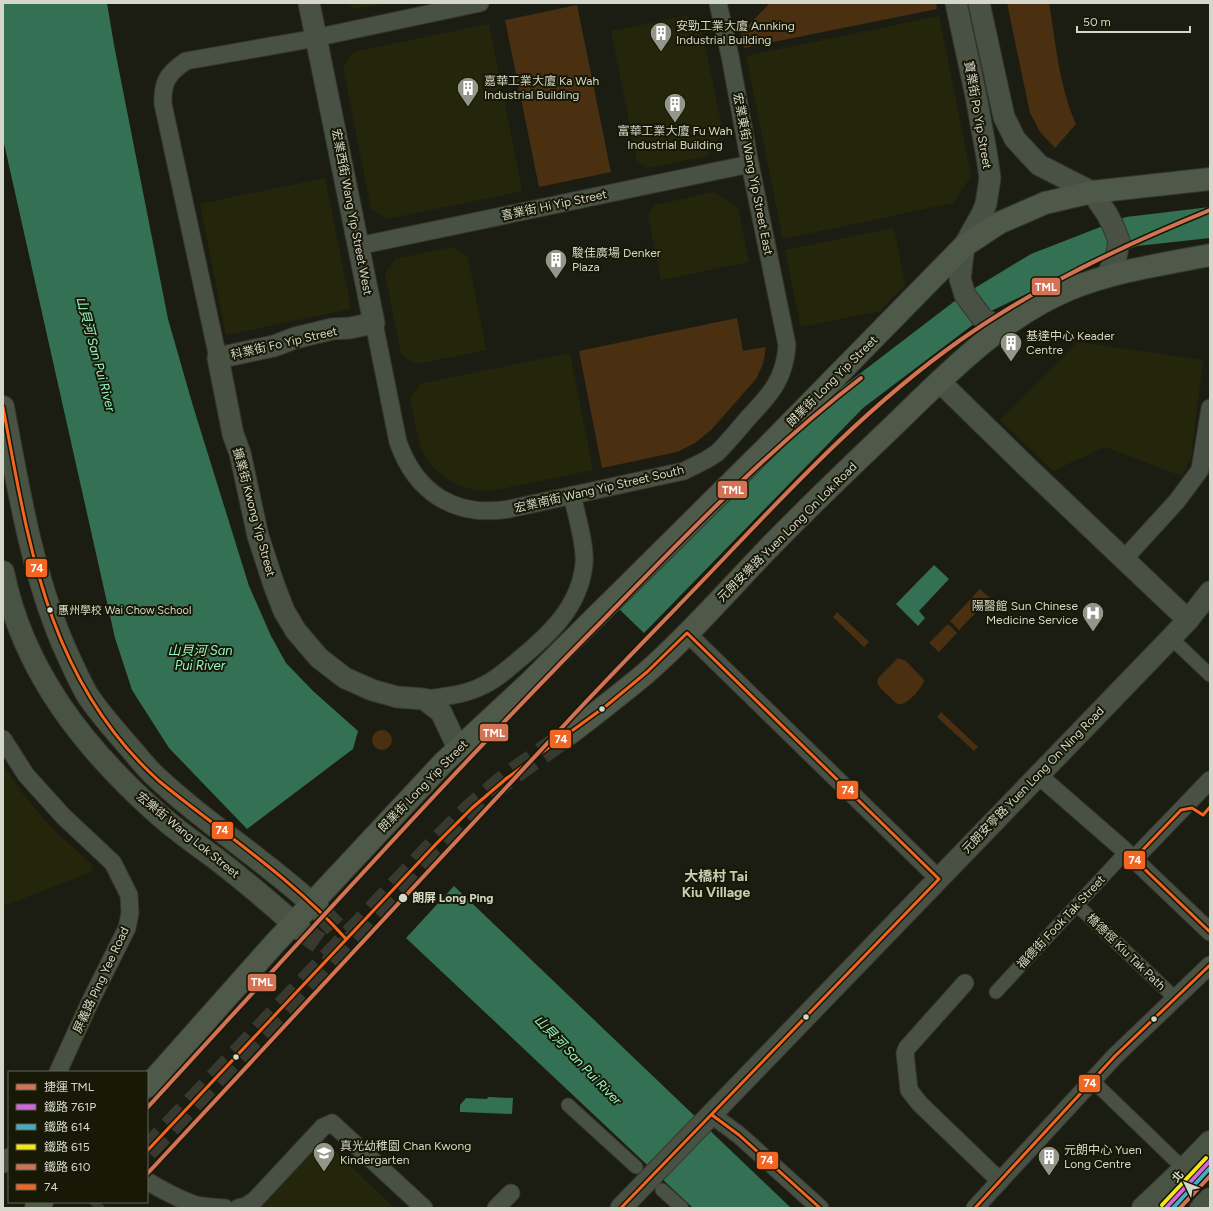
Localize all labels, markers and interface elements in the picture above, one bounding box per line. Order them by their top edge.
scale bar [1077,8,1190,34]
text: 50 m [1083,15,1111,29]
place label: 安勁工業大廈 Annking Industrial Building [676,19,795,47]
building icon: 安勁工業大廈 Annking Industrial Building [648,20,674,53]
street label: 寶業街 Po Yip Street [962,60,994,171]
place label: 嘉華工業大廈 Ka Wah Industrial Building [484,74,599,102]
building icon: 嘉華工業大廈 Ka Wah Industrial Building [455,75,481,108]
building icon: 富華工業大廈 Fu Wah Industrial Building [662,91,688,124]
street label: 宏業東街 Wang Yip Street East [730,92,776,257]
place label: 富華工業大廈 Fu Wah Industrial Building [618,124,733,152]
street label: 宏業西街 Wang Yip Street West [329,128,375,297]
street label: 喜業街 Hi Yip Street [500,187,608,223]
place label: 駿佳廣場 Denker Plaza [572,246,661,274]
building icon: 駿佳廣場 Denker Plaza [543,247,569,280]
line badge: TML [1031,277,1061,296]
text: TML [1035,281,1057,294]
water label: 山貝河 San Pui River [73,295,119,414]
street label: 科業街 Fo Yip Street [229,324,339,362]
place label: 基達中心 Keader Centre [1026,329,1115,357]
building icon: 基達中心 Keader Centre [998,330,1024,363]
street label: 朗業街 Long Yip Street [784,332,881,429]
street label: 擴業街 Kwong Yip Street [230,446,278,578]
street label: 元朗安樂路 Yuen Long On Lok Road [714,459,860,605]
street label: 宏業南街 Wang Yip Street South [513,463,686,515]
line badge: TML [717,480,748,499]
text: TML [722,484,744,497]
line badge: 74 [25,558,48,578]
text: 74 [30,562,44,575]
place label: 陽醫館 Sun Chinese Medicine Service [972,599,1078,627]
hospital icon: 陽醫館 Sun Chinese Medicine Service [1080,600,1106,633]
place label: 惠州學校 Wai Chow School [58,604,191,617]
marker: 惠州學校 Wai Chow School [45,605,55,615]
water label: 山貝河 San Pui River [167,643,233,673]
unlabelled marker [597,704,607,714]
street label: 元朗安寧路 Yuen Long On Ning Road [959,704,1107,856]
line badge: TML [479,723,509,742]
text: TML [483,727,505,740]
line badge: 74 [549,729,572,749]
text: 74 [554,733,568,746]
street label: 朗業街 Long Yip Street [375,737,471,835]
line badge: 74 [836,780,859,800]
text: 74 [841,784,855,797]
street label: 宏樂街 Wang Lok Street [134,789,243,881]
line badge: 74 [211,821,234,840]
text: 74 [215,824,229,837]
line badge: 74 [1123,850,1146,870]
text: 74 [1128,854,1142,867]
district label: 大橋村 Tai Kiu Village [682,868,751,901]
street label: 福德街 Fook Tak Street [1014,872,1108,972]
place label: 朗屏 Long Ping [412,891,494,905]
marker: 朗屏 Long Ping [397,892,409,904]
street label: 橋德徑 Kiu Tak Path [1084,911,1168,993]
street label: 屏義路 Ping Yee Road [70,925,132,1035]
line badge: TML [247,973,277,992]
text: TML [251,976,273,989]
water label: 山貝河 San Pui River [531,1012,625,1108]
unlabelled marker [801,1012,811,1022]
unlabelled marker [1149,1014,1159,1024]
unlabelled marker [231,1052,241,1062]
legend [8,1071,148,1203]
line badge: 74 [1078,1074,1101,1093]
text: 74 [1083,1077,1097,1090]
text: 捷運 TML [44,1080,95,1094]
text: 鐵路 761P [44,1100,96,1114]
text: 鐵路 614 [44,1120,91,1134]
place label: 真光幼稚園 Chan Kwong Kindergarten [340,1139,471,1167]
text: 鐵路 615 [44,1140,90,1154]
school or university icon: 真光幼稚園 Chan Kwong Kindergarten [311,1140,337,1173]
place label: 元朗中心 Yuen Long Centre [1064,1143,1142,1171]
building icon: 元朗中心 Yuen Long Centre [1036,1144,1062,1177]
line badge: 74 [756,1151,779,1170]
text: 74 [760,1154,774,1167]
text: 鐵路 610 [44,1160,91,1174]
north arrow [1165,1163,1205,1203]
text: 北 [1170,1168,1187,1185]
text: 74 [44,1180,58,1194]

